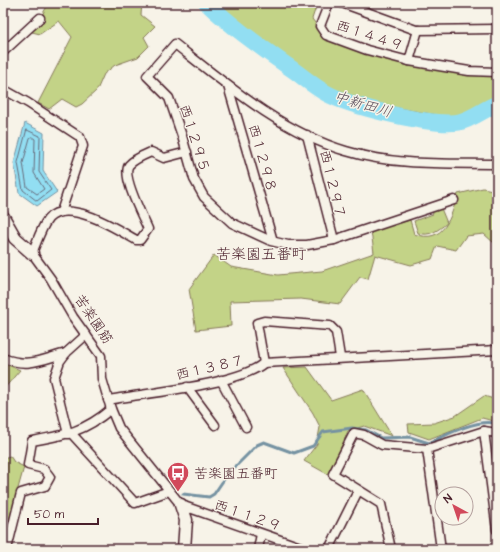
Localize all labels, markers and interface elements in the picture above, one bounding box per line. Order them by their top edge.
street label: 西１４４９ [333,16,406,56]
water label: 中新田川 [331,86,395,123]
street label: 西１２９５ [174,102,214,175]
street label: 西１２９８ [243,122,281,195]
street label: 西１２９７ [314,148,350,221]
district label: 苦楽園五番町 [216,244,307,265]
street label: 苦楽園筋 [69,291,117,348]
street label: 西１３８７ [174,350,247,386]
bus stop icon: 苦楽園五番町 [165,460,191,493]
place label: 苦楽園五番町 [194,464,278,484]
north arrow [434,486,474,526]
text: N [440,491,455,507]
street label: 西１１２９ [211,495,284,537]
scale bar [28,500,98,526]
text: 50 m [34,506,65,523]

